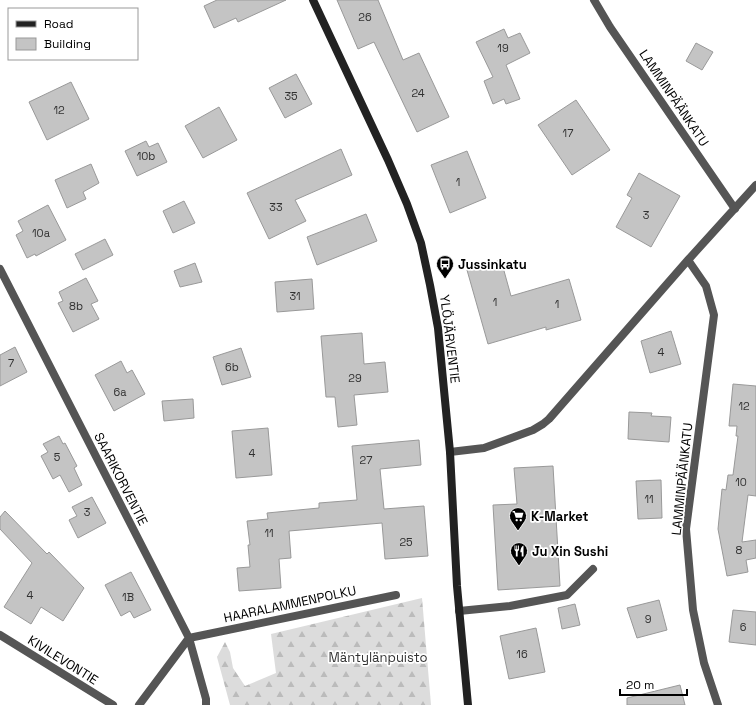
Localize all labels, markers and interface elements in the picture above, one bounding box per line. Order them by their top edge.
legend [8,8,138,60]
house number: 26 [358,10,372,24]
text: Road [44,16,73,32]
text: Building [44,36,91,52]
house number: 19 [497,41,509,55]
street label: LAMMINPÄÄNKATU [635,46,713,150]
house number: 24 [411,86,425,100]
house number: 35 [284,89,298,103]
house number: 12 [53,103,65,117]
house number: 17 [563,126,573,140]
house number: 10b [137,149,155,163]
house number: 1 [456,175,460,189]
house number: 33 [269,200,283,214]
house number: 3 [643,208,650,222]
house number: 10a [32,226,51,240]
bus stop icon: Jussinkatu [435,254,455,279]
place label: Jussinkatu [458,256,527,273]
house number: 31 [289,289,301,303]
street label: YLÖJÄRVENTIE [436,294,464,384]
house number: 1 [493,295,497,309]
house number: 1 [555,297,559,311]
house number: 8b [69,299,83,313]
house number: 4 [658,345,665,359]
house number: 7 [8,356,14,370]
house number: 6b [225,360,239,374]
house number: 29 [348,371,362,385]
house number: 6a [113,385,127,399]
house number: 12 [738,399,750,413]
street label: LAMMINPÄÄNKATU [668,422,696,536]
street label: SAARIKORVENTIE [90,430,152,528]
house number: 4 [249,446,256,460]
house number: 5 [54,450,61,464]
house number: 27 [360,453,372,467]
house number: 10 [735,475,747,489]
house number: 11 [644,492,654,506]
house number: 3 [84,505,91,519]
supermarket icon: K-Market [508,506,528,531]
place label: K-Market [531,508,589,525]
house number: 11 [264,526,274,540]
house number: 25 [399,535,413,549]
restaurant icon: Ju Xin Sushi [509,541,529,566]
place label: Ju Xin Sushi [532,543,608,560]
house number: 8 [736,543,743,557]
street label: HAARALAMMENPOLKU [222,582,358,626]
house number: 4 [27,588,34,602]
house number: 1B [122,590,134,604]
house number: 9 [645,612,652,626]
house number: 6 [740,620,747,634]
street label: KIVILEVONTIE [25,632,101,688]
house number: 16 [516,647,528,661]
park label: Mäntylänpuisto [328,649,428,666]
scale bar [620,671,687,697]
text: 20 m [626,677,654,693]

